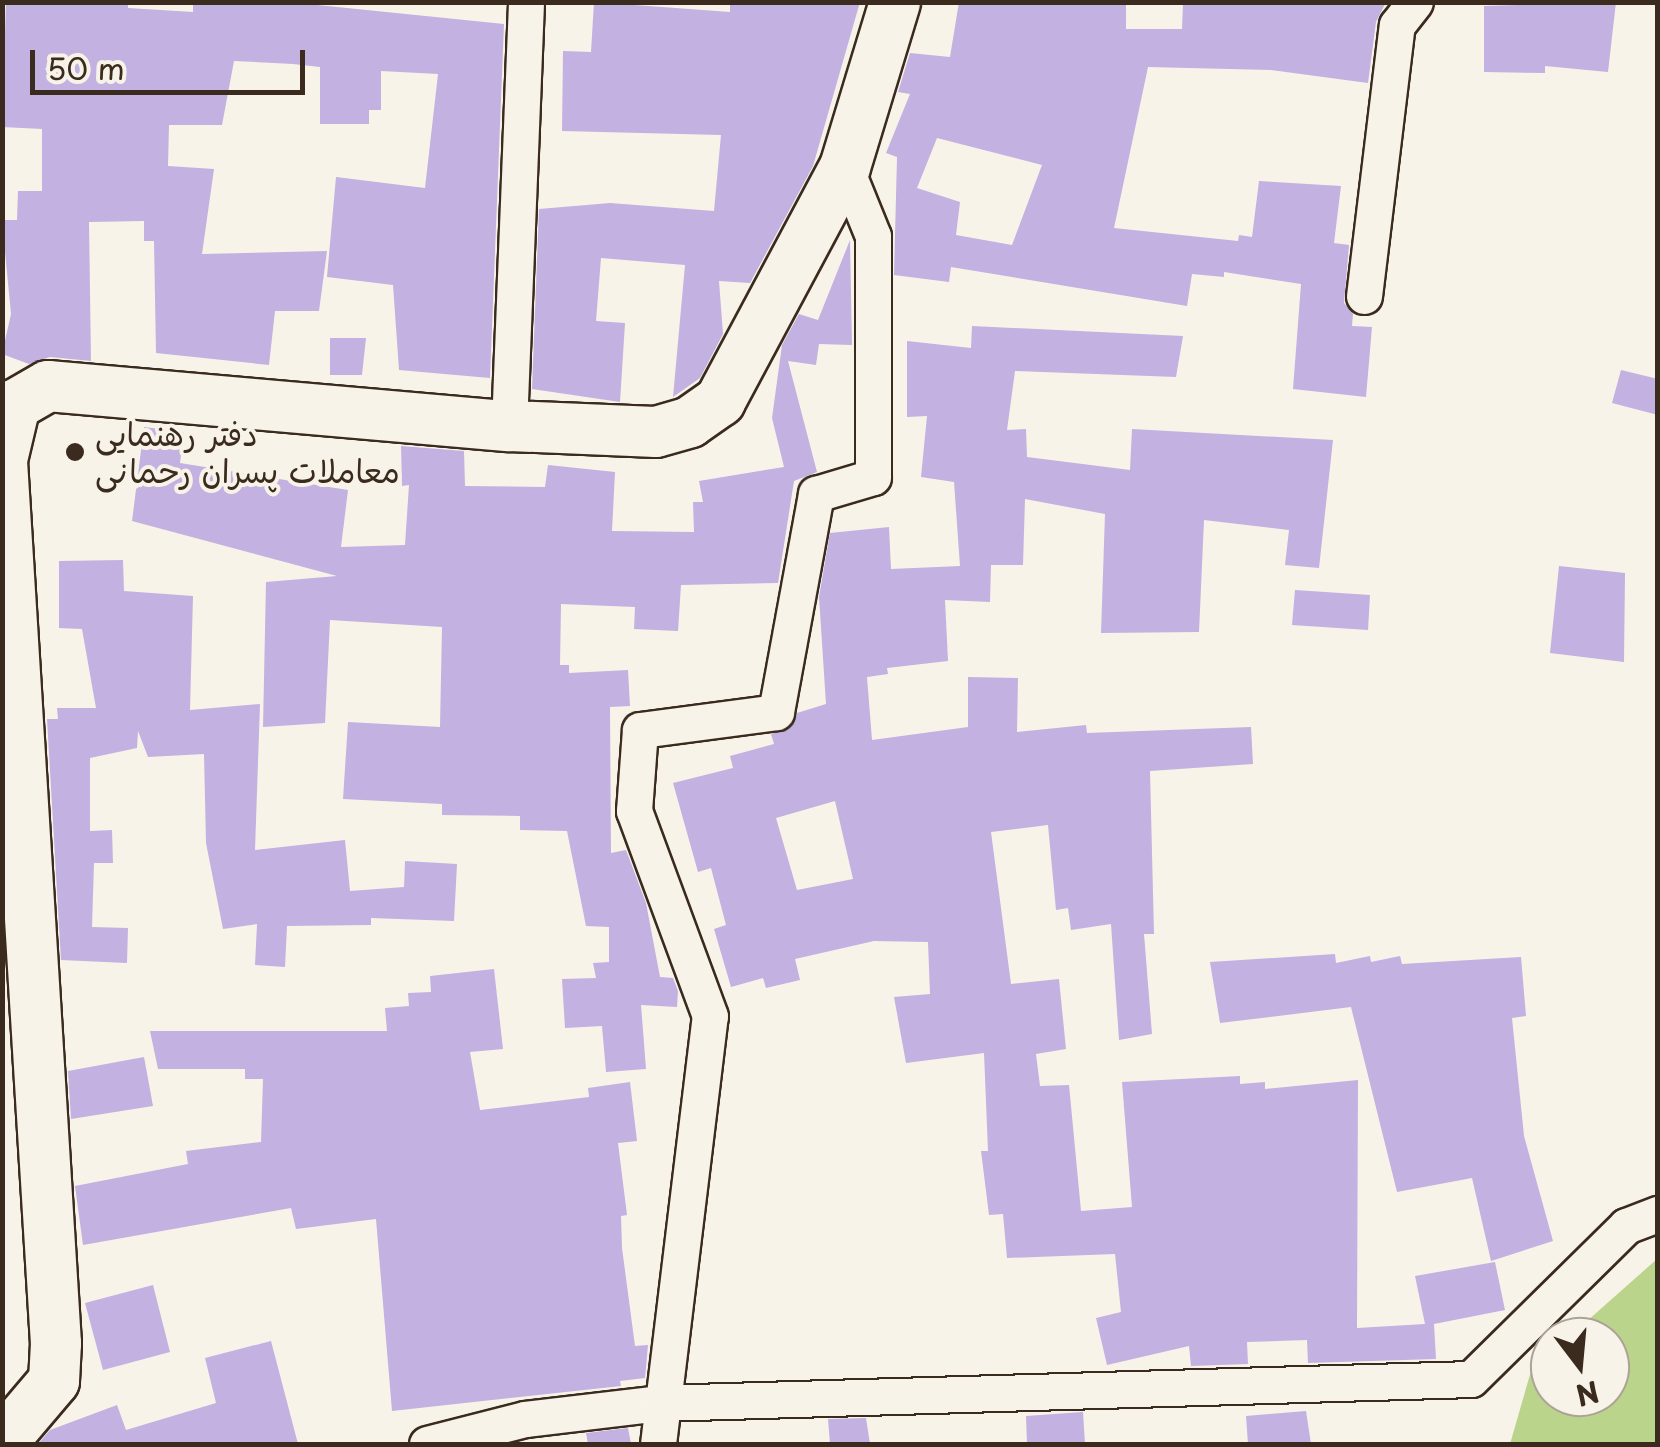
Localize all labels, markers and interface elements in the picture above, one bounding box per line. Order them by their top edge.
scale bar [35,30,310,92]
text: 50 m [47,45,125,90]
place label: دفتر رهنمایی معاملات پسران رحمانی [95,415,400,490]
marker: دفتر رهنمایی معاملات پسران رحمانی [64,441,86,463]
north arrow [1530,1317,1630,1417]
text: N [1571,1371,1604,1418]

